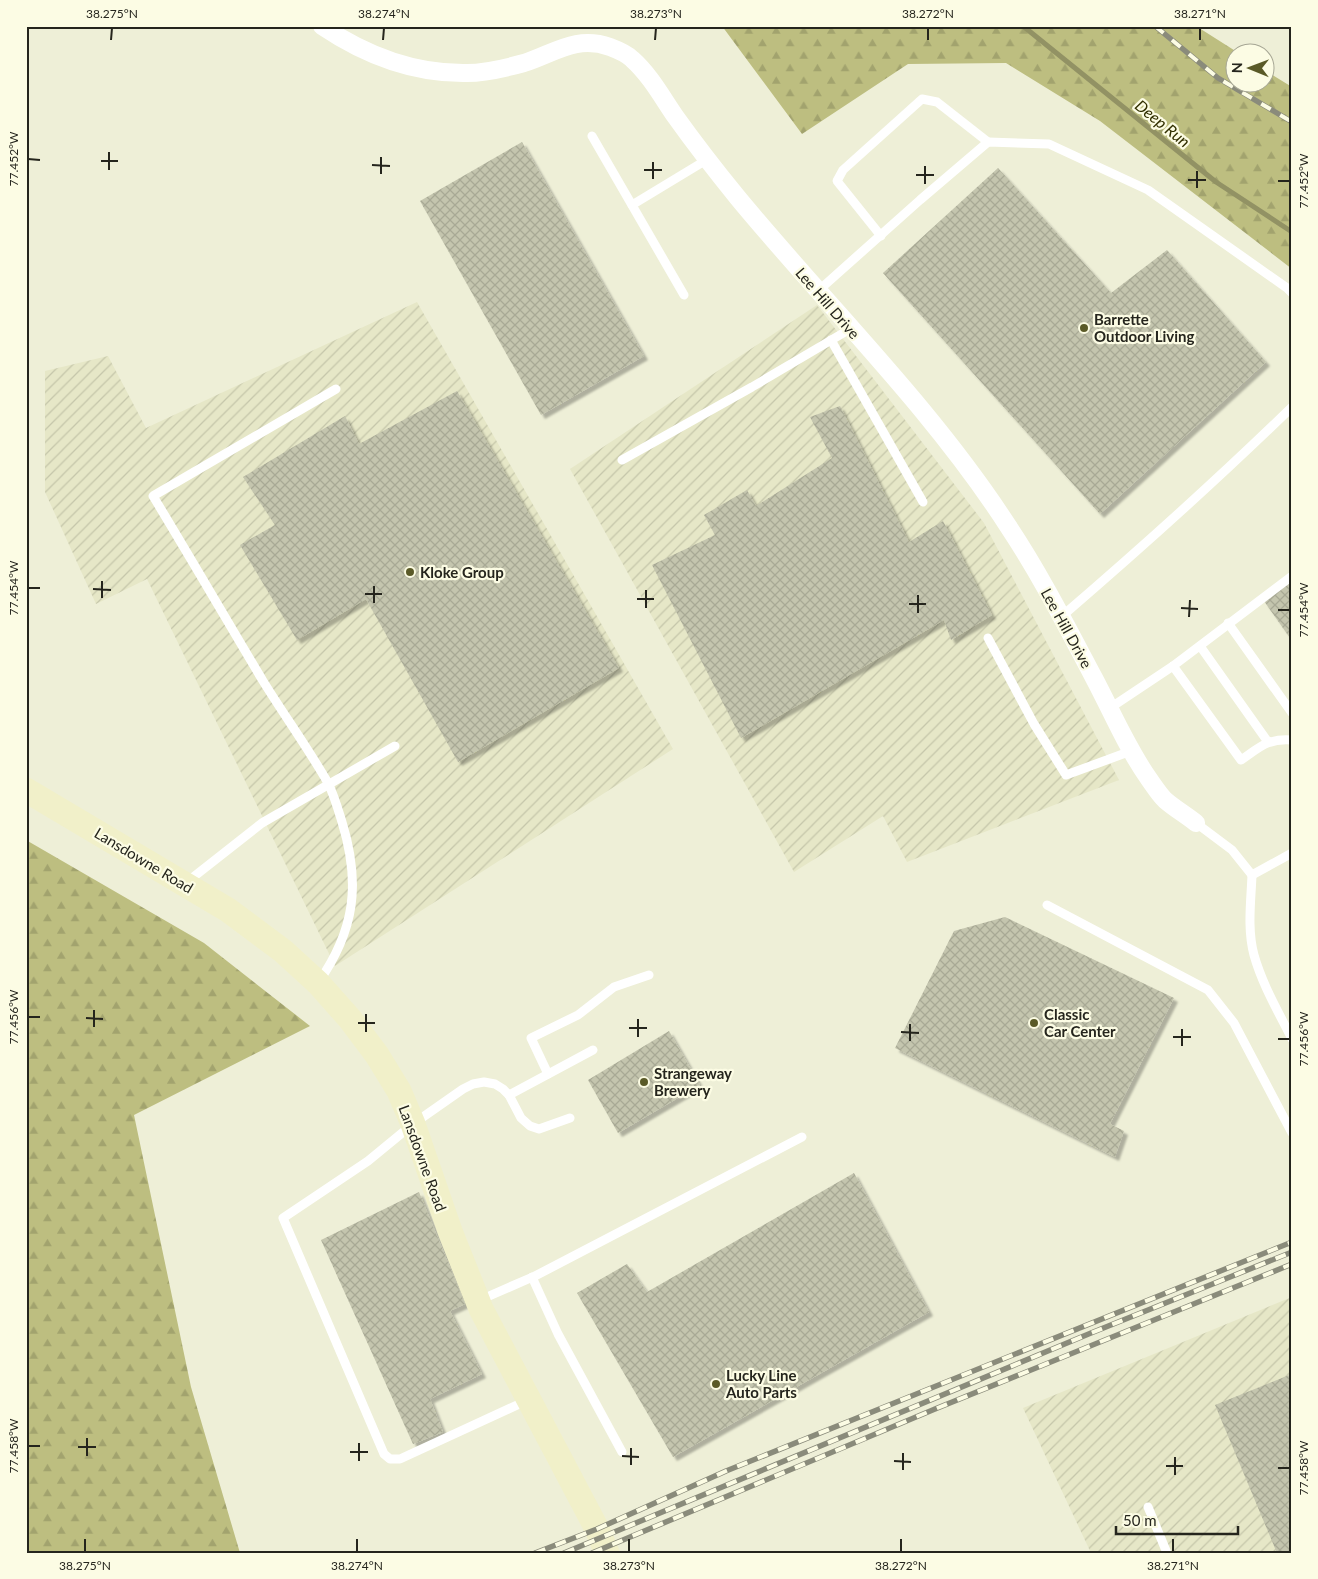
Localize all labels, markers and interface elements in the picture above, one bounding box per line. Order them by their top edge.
text: 38.275°N [86,6,138,21]
text: 38.274°N [358,6,410,21]
text: 38.273°N [630,6,682,21]
text: 38.272°N [902,6,954,21]
text: 38.271°N [1174,6,1226,21]
north arrow [1226,42,1276,92]
text: N [1228,62,1245,73]
water label: Deep Run [1132,95,1194,151]
text: 77.452°W [6,131,21,187]
text: 77.452°W [1296,153,1311,209]
street label: Lee Hill Drive [792,264,864,342]
place label: Barrette Outdoor Living [1094,310,1195,345]
marker: Barrette Outdoor Living [1078,322,1090,334]
text: 77.454°W [6,560,21,616]
place label: Kloke Group [420,563,504,581]
marker: Kloke Group [404,566,416,578]
text: 77.454°W [1296,582,1311,638]
street label: Lee Hill Drive [1038,585,1096,671]
street label: Lansdowne Road [91,823,197,897]
text: 77.456°W [6,989,21,1045]
place label: Classic Car Center [1044,1005,1116,1040]
text: 77.456°W [1296,1011,1311,1067]
marker: Classic Car Center [1028,1017,1040,1029]
place label: Strangeway Brewery [654,1064,732,1099]
marker: Strangeway Brewery [638,1076,650,1088]
street label: Lansdowne Road [395,1102,451,1214]
place label: Lucky Line Auto Parts [725,1366,797,1401]
marker: Lucky Line Auto Parts [710,1378,722,1390]
text: 77.458°W [6,1418,21,1474]
text: 77.458°W [1296,1440,1311,1496]
scale bar [1116,1504,1238,1536]
text: 50 m [1123,1511,1157,1529]
text: 38.275°N [59,1558,111,1573]
text: 38.274°N [331,1558,383,1573]
text: 38.273°N [603,1558,655,1573]
text: 38.272°N [875,1558,927,1573]
text: 38.271°N [1147,1558,1199,1573]

